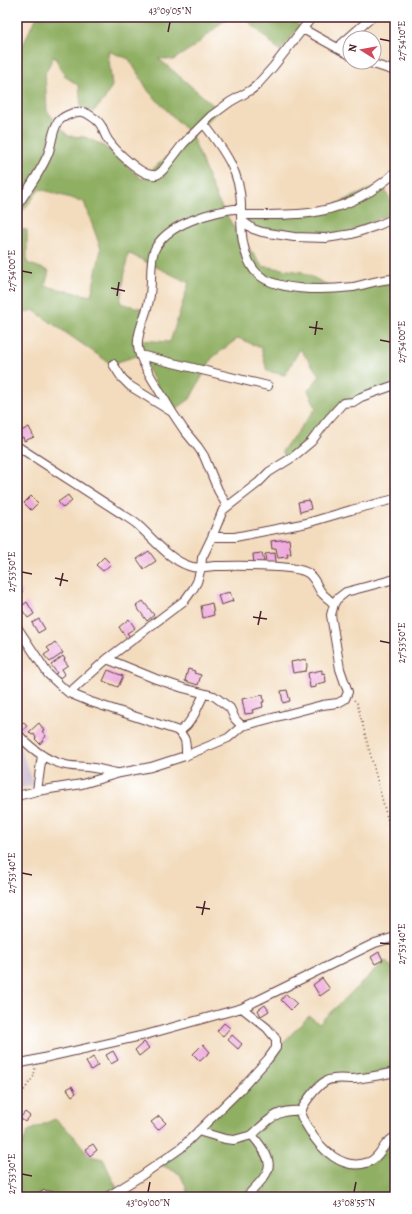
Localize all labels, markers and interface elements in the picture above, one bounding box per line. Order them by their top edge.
text: 43°09'05"N [148,4,192,17]
text: 27°54'10"E [395,21,408,61]
north arrow [342,30,382,70]
text: N [345,43,361,54]
text: 27°54'00"E [5,250,18,292]
text: 27°54'00"E [395,321,408,363]
text: 27°53'50"E [5,552,18,592]
text: 27°53'50"E [395,623,408,663]
text: 27°53'40"E [5,852,18,893]
text: 27°53'40"E [395,923,408,964]
text: 27°53'30"E [5,1154,18,1194]
text: 43°09'00"N [126,1196,170,1209]
text: 43°08'55"N [333,1196,375,1209]

